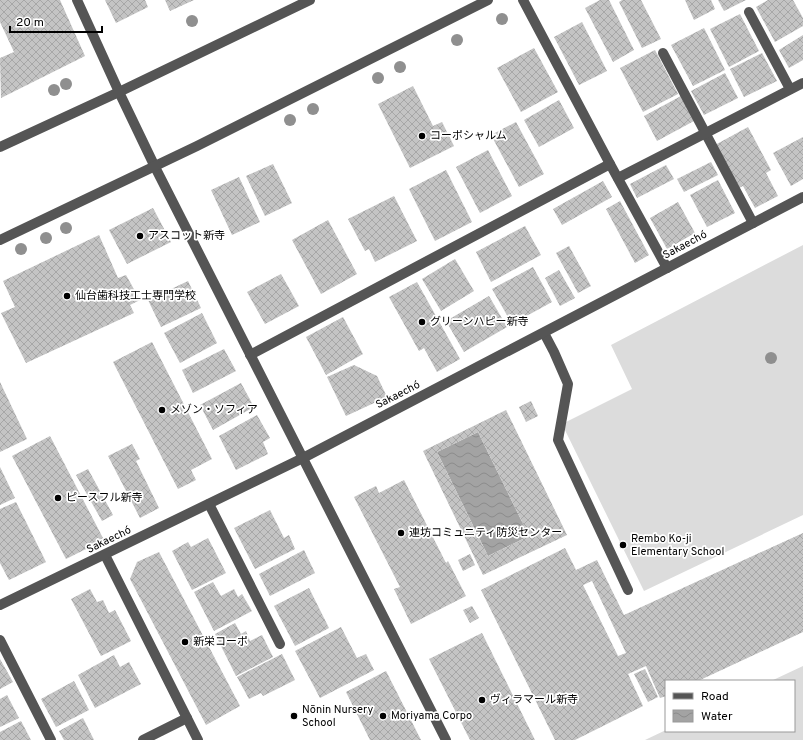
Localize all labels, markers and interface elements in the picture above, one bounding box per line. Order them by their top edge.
scale bar [10,8,102,34]
text: 20 m [16,15,44,31]
place label: コーポシャルム [430,129,507,143]
marker: コーポシャルム [417,131,427,141]
street label: Sakaechó [661,228,709,262]
place label: アスコット新寺 [148,229,225,243]
marker: アスコット新寺 [135,231,145,241]
place label: 仙台歯科技工士専門学校 [75,289,196,303]
marker: 仙台歯科技工士専門学校 [62,291,72,301]
place label: グリーンハピー新寺 [430,315,528,329]
marker: グリーンハピー新寺 [417,317,427,327]
street label: Sakaechó [373,378,423,412]
place label: メゾン・ソフィア [170,403,258,417]
marker: メゾン・ソフィア [157,405,167,415]
place label: ピースフル新寺 [66,491,142,505]
marker: ピースフル新寺 [53,493,63,503]
street label: Sakaechó [84,523,134,557]
place label: 連坊コミュニティ防災センター [409,526,562,540]
marker: 連坊コミュニティ防災センター [396,528,406,538]
place label: Rembo Ko-ji Elementary School [631,532,724,559]
marker: Rembo Ko-ji Elementary School [618,540,628,550]
place label: 新栄コーポ [193,635,248,649]
marker: 新栄コーポ [180,637,190,647]
legend [665,680,795,732]
text: Road [701,689,729,705]
place label: ヴィラマール新寺 [490,693,578,707]
marker: ヴィラマール新寺 [477,695,487,705]
place label: Nōnin Nursery School [302,703,373,730]
place label: Moriyama Corpo [391,709,472,723]
text: Water [701,709,733,725]
marker: Nōnin Nursery School [289,711,299,721]
marker: Moriyama Corpo [378,711,388,721]

